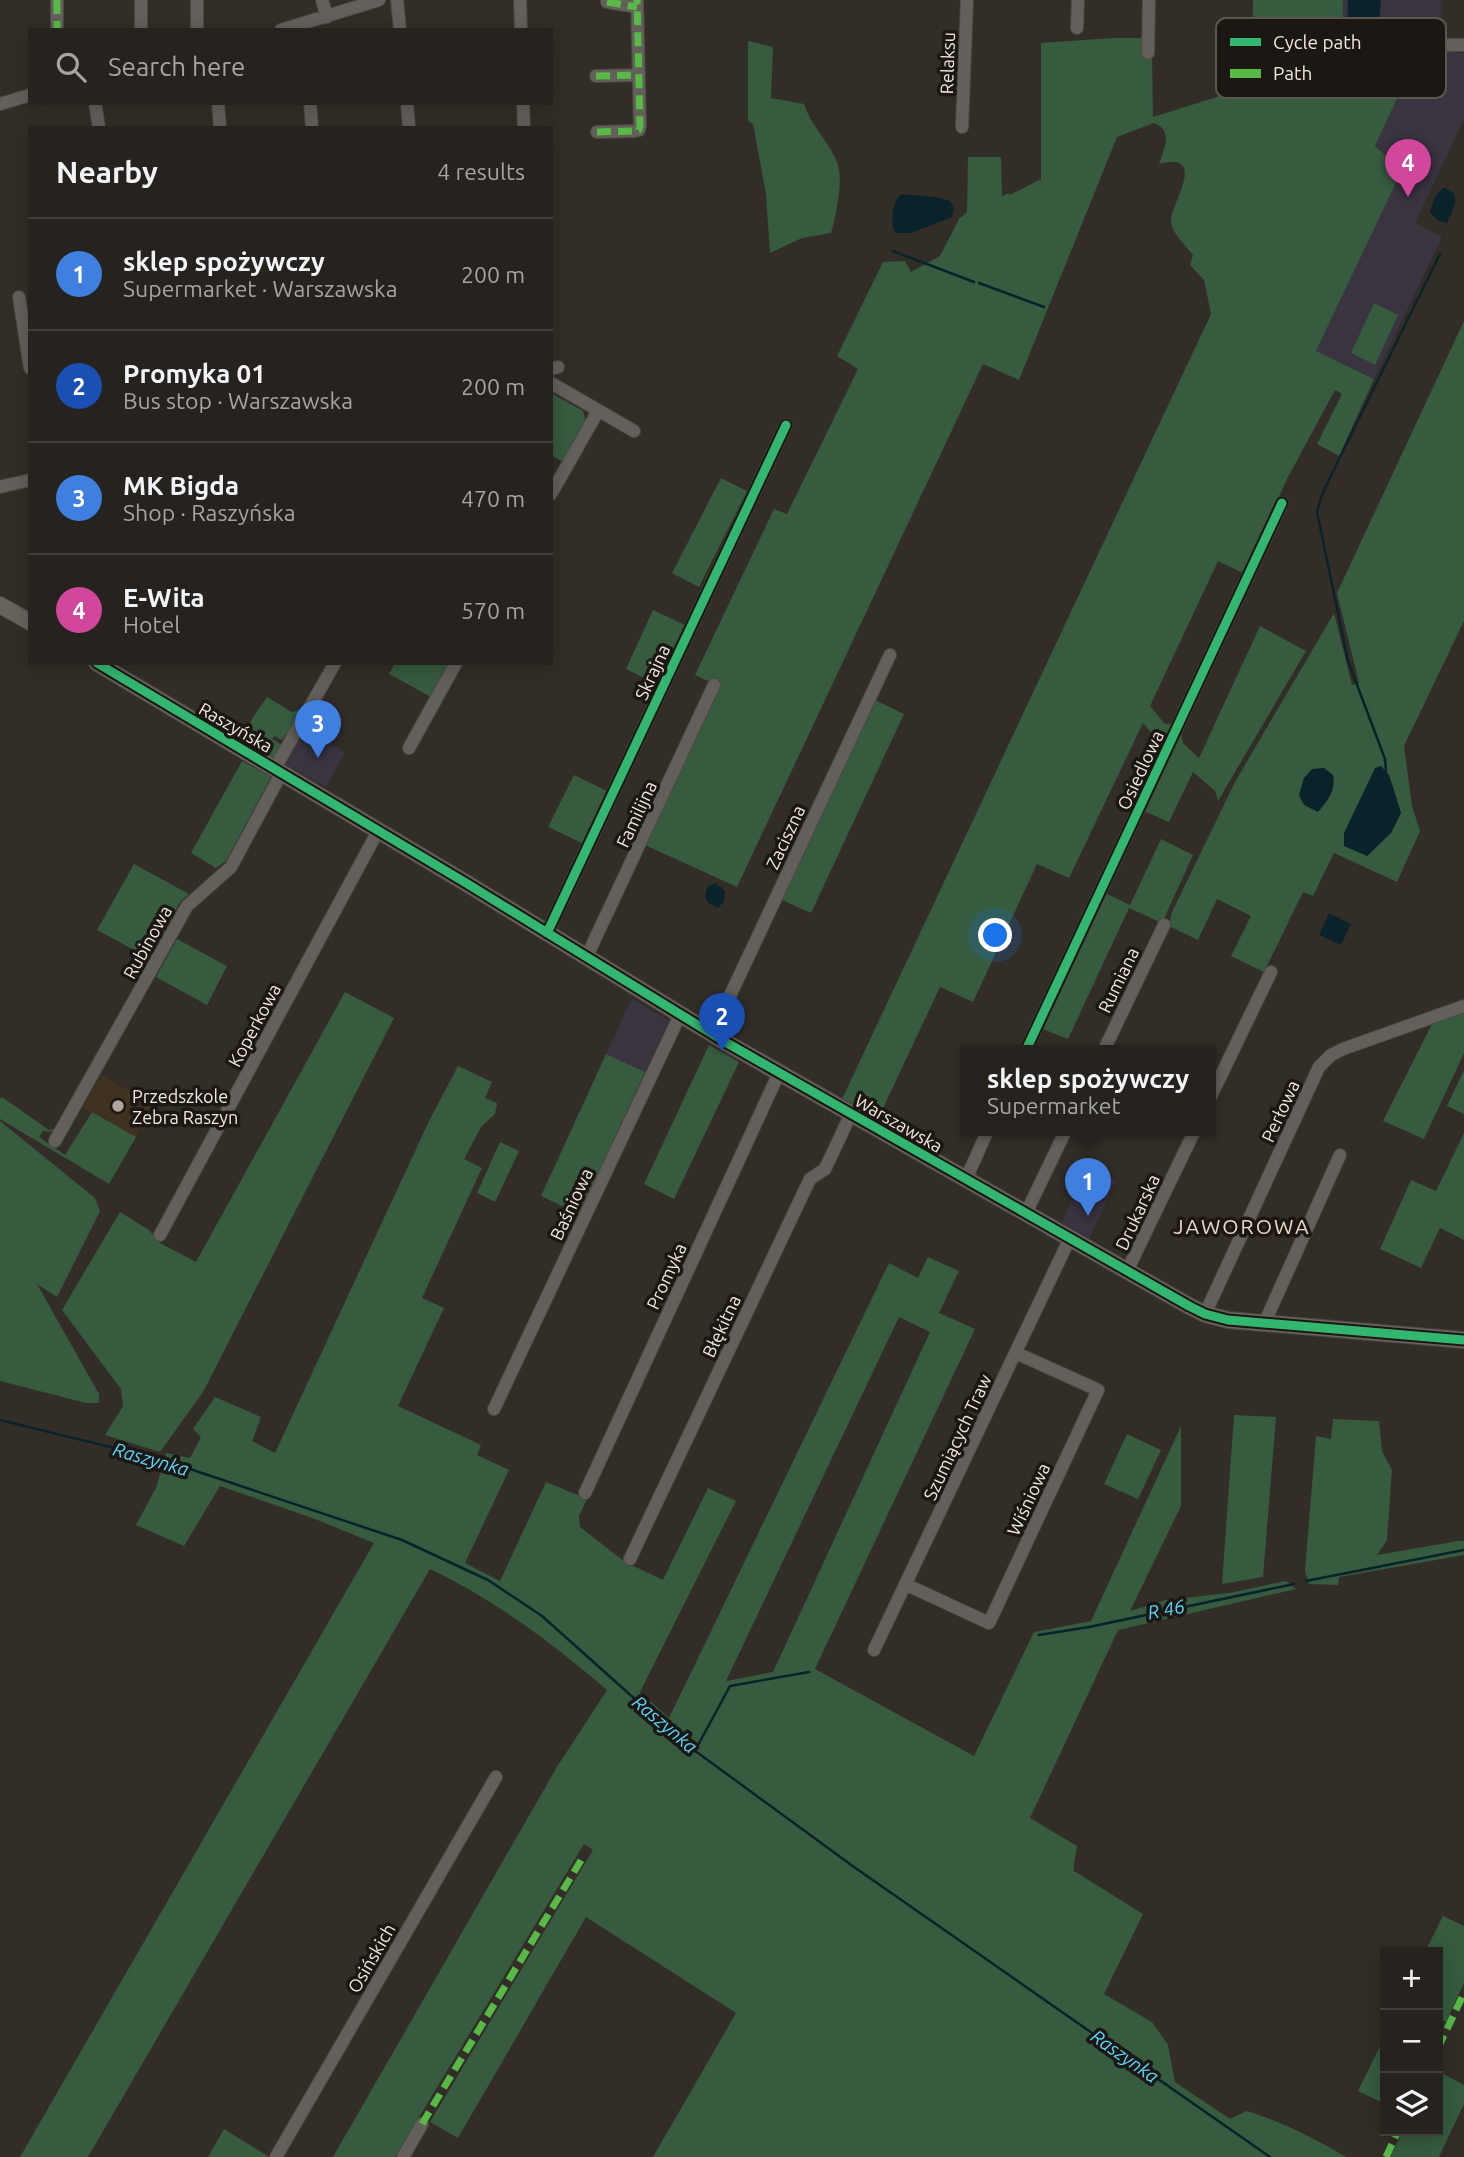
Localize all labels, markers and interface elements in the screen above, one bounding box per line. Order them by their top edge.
legend [1216,18,1446,98]
search box [28,28,553,105]
text: Cycle path [1273,31,1362,53]
street label: Relaksu [936,32,958,94]
icon: search [52,48,90,86]
text: Search here [108,52,245,81]
text: Path [1273,62,1312,84]
pin: 4 [1385,139,1431,197]
text: Nearby [56,155,158,189]
text: 4 results [437,159,525,184]
text: sklep spożywczy [123,247,325,276]
text: 1 [73,262,85,287]
text: 200 m [461,262,525,287]
text: Supermarket · Warszawska [123,276,397,301]
text: Promyka 01 [123,359,266,388]
text: 2 [73,374,85,399]
text: 200 m [461,374,525,399]
text: Bus stop · Warszawska [123,388,353,413]
text: MK Bigda [123,471,239,500]
text: 3 [73,486,85,511]
text: 470 m [461,486,525,511]
text: Shop · Raszyńska [123,500,296,525]
text: E-Wita [123,583,205,612]
text: 4 [73,598,85,623]
text: 570 m [461,598,525,623]
text: Hotel [123,612,180,637]
street label: Skrajna [631,641,673,703]
street label: Raszyńska [196,698,276,756]
pin: 3 [295,700,341,758]
street label: Osiedlowa [1113,727,1167,813]
street label: Familijna [612,778,660,850]
street label: Zaciszna [762,802,808,872]
street label: Rubinowa [119,902,175,982]
your location [978,918,1012,952]
street label: Rumiana [1094,944,1142,1016]
street label: Koperkowa [224,980,284,1070]
pin: 2 [699,993,745,1051]
popup [960,1045,1216,1136]
text: sklep spożywczy [987,1064,1189,1093]
street label: Perłowa [1257,1077,1303,1145]
place label: Przedszkole Zebra Raszyn [132,1086,238,1127]
street label: Warszawska [852,1090,946,1156]
text: Supermarket [987,1093,1120,1118]
marker: Przedszkole Zebra Raszyn [110,1098,126,1114]
pin: 1 [1065,1158,1111,1216]
street label: Baśniowa [546,1165,596,1243]
street label: Drukarska [1111,1171,1163,1253]
district label: JAWOROWA [1173,1214,1311,1238]
street label: Promyka [642,1240,690,1312]
street label: Błękitna [698,1292,744,1360]
street label: Szumiących Traw [919,1371,995,1503]
water label: Raszynka [111,1438,191,1480]
street label: Wiśniowa [1003,1460,1053,1538]
water label: R 46 [1146,1595,1187,1623]
water label: Raszynka [628,1691,702,1757]
street label: Osińskich [343,1920,399,1996]
map controls [1380,1947,1443,2136]
button: + [1380,1947,1443,2010]
button: − [1380,2010,1443,2073]
water label: Raszynka [1087,2025,1163,2087]
button: layers [1380,2073,1443,2136]

